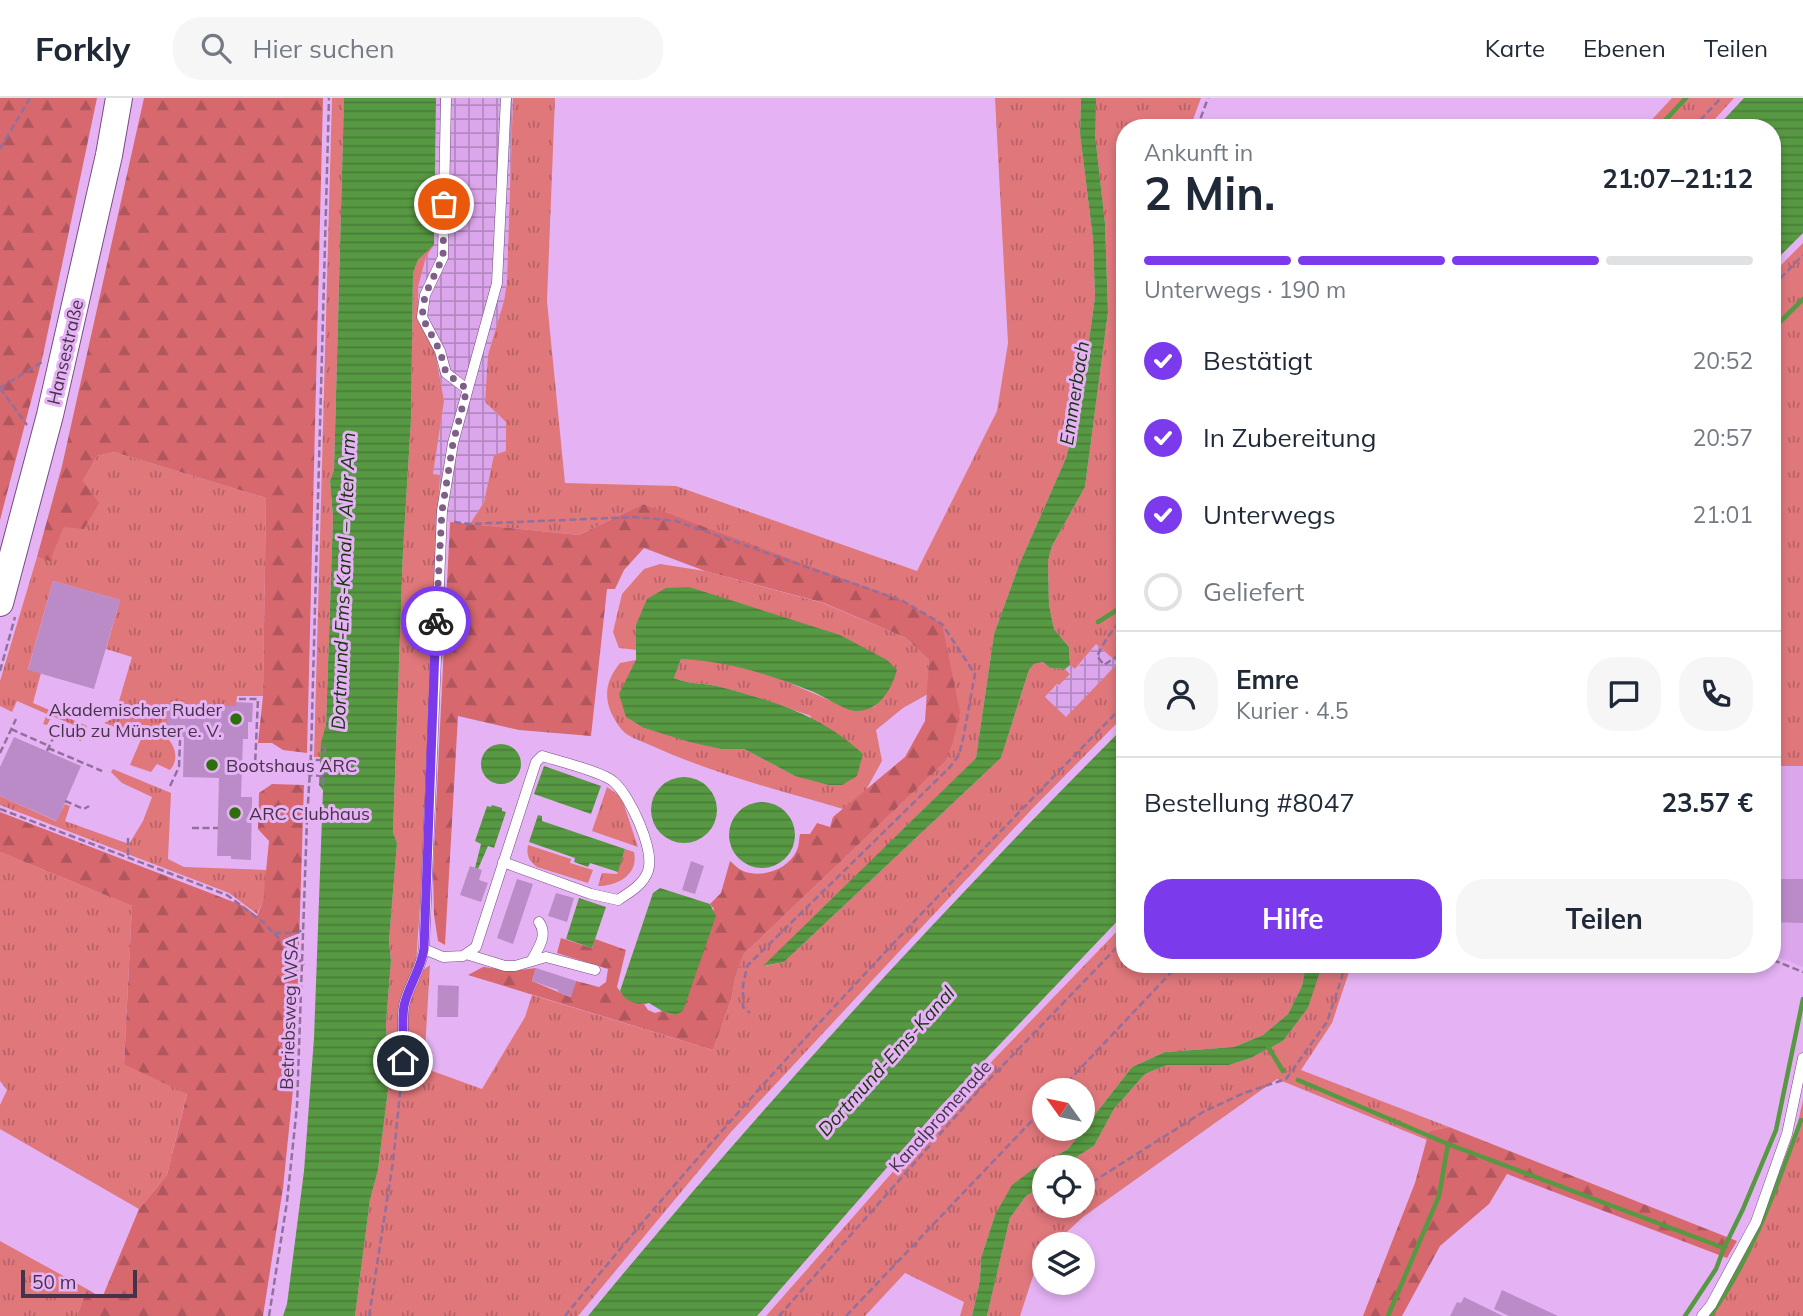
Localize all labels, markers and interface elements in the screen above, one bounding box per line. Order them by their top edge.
search box [173,17,663,80]
text: Forkly [35,28,131,69]
icon: search [197,29,235,67]
text: Hier suchen [253,32,394,65]
text: Karte [1485,33,1545,63]
text: Ebenen [1583,33,1666,63]
text: Teilen [1704,33,1768,63]
text: Ankunft in [1144,138,1253,167]
text: 21:07–21:12 [1602,162,1753,195]
text: 2 Min. [1144,164,1275,222]
pin [414,174,474,234]
icon: bag [425,185,463,223]
text: Unterwegs · 190 m [1144,275,1346,304]
street label: Hansestraße [42,297,88,407]
water label: Emmerbach [1054,339,1094,447]
icon: check [1144,342,1182,380]
text: Bestätigt [1203,344,1312,377]
text: 20:52 [1693,346,1753,375]
icon: check [1144,419,1182,457]
text: In Zubereitung [1203,421,1376,454]
text: 20:57 [1693,423,1753,452]
water label: Dortmund-Ems-Kanal – Alter Arm [326,432,360,730]
icon: check [1144,496,1182,534]
text: Unterwegs [1203,498,1336,531]
text: 21:01 [1693,500,1753,529]
text: Geliefert [1203,575,1304,608]
courier [401,586,471,656]
icon: bike [417,602,455,640]
button: person [1144,657,1218,731]
button: chat [1587,657,1661,731]
button: phone [1679,657,1753,731]
text: Emre [1236,663,1299,696]
text: Kurier · 4.5 [1236,696,1348,725]
place label: Akademischer Ruder Club zu Münster e. V. [48,698,222,742]
marker: Akademischer Ruder Club zu Münster e. V. [228,711,244,727]
place label: Bootshaus ARC [226,754,357,777]
marker: Bootshaus ARC [204,757,220,773]
text: Bestellung #8047 [1144,786,1355,819]
text: 23.57 € [1661,786,1753,819]
place label: ARC Clubhaus [249,802,370,825]
marker: ARC Clubhaus [227,805,243,821]
button: Hilfe [1144,879,1442,959]
button: Teilen [1456,879,1753,959]
street label: Betriebsweg WSA [275,936,303,1090]
water label: Dortmund-Ems-Kanal [812,981,960,1141]
pin [373,1031,433,1091]
icon: home [384,1042,422,1080]
street label: Kanalpromenade [884,1055,996,1177]
north arrow [1032,1078,1096,1141]
map controls [1032,1078,1095,1295]
button: locate [1032,1155,1095,1218]
button: layers [1032,1232,1095,1295]
scale bar [21,1267,136,1299]
text: 50 m [32,1270,76,1294]

